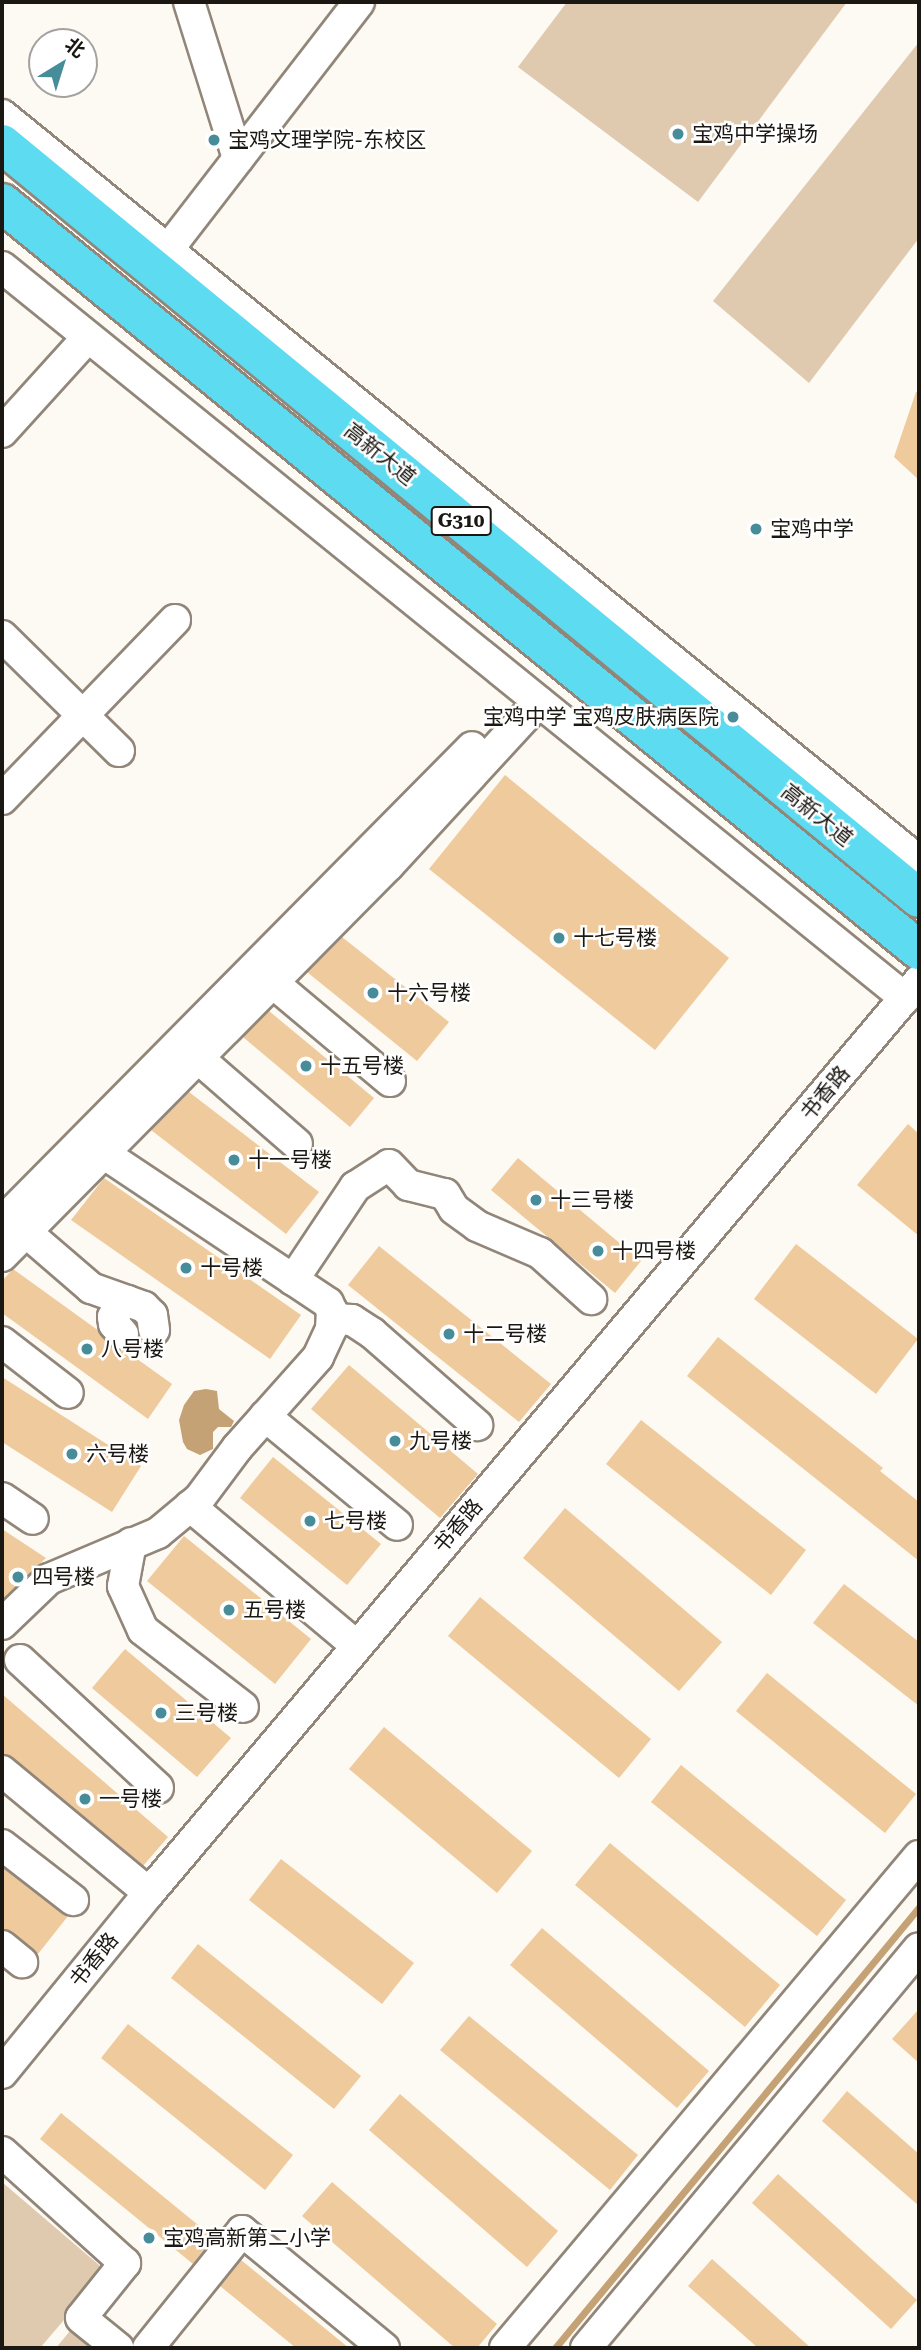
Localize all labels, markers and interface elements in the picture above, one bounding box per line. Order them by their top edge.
north arrow [28,28,98,98]
text: 北 [60,33,90,63]
place label: 宝鸡中学操场 [692,121,818,147]
marker: 宝鸡中学操场 [670,126,686,142]
place label: 宝鸡文理学院-东校区 [228,127,426,153]
marker: 宝鸡文理学院-东校区 [206,132,222,148]
street label: 高新大道 [339,418,421,490]
road number: G310 [430,506,492,536]
place label: 宝鸡中学 [770,516,854,542]
marker: 宝鸡中学 [748,521,764,537]
place label: 宝鸡中学 宝鸡皮肤病医院 [483,704,719,730]
marker: 宝鸡中学 宝鸡皮肤病医院 [725,709,741,725]
street label: 高新大道 [776,779,858,851]
place label: 十七号楼 [573,925,657,951]
marker: 十七号楼 [551,930,567,946]
place label: 十六号楼 [387,980,471,1006]
marker: 十六号楼 [365,985,381,1001]
place label: 十五号楼 [320,1053,404,1079]
marker: 十五号楼 [298,1058,314,1074]
street label: 书香路 [795,1061,855,1125]
place label: 十一号楼 [248,1147,332,1173]
marker: 十一号楼 [226,1152,242,1168]
place label: 十三号楼 [550,1187,634,1213]
marker: 十三号楼 [528,1192,544,1208]
place label: 十四号楼 [612,1238,696,1264]
marker: 十四号楼 [590,1243,606,1259]
place label: 十号楼 [200,1255,263,1281]
marker: 十号楼 [178,1260,194,1276]
place label: 十二号楼 [463,1321,547,1347]
marker: 十二号楼 [441,1326,457,1342]
place label: 八号楼 [101,1336,164,1362]
marker: 八号楼 [79,1341,95,1357]
place label: 九号楼 [409,1428,472,1454]
marker: 九号楼 [387,1433,403,1449]
place label: 六号楼 [86,1441,149,1467]
marker: 六号楼 [64,1446,80,1462]
street label: 书香路 [428,1494,488,1558]
place label: 七号楼 [324,1508,387,1534]
marker: 七号楼 [302,1513,318,1529]
place label: 四号楼 [32,1564,95,1590]
marker: 四号楼 [10,1569,26,1585]
place label: 五号楼 [243,1597,306,1623]
marker: 五号楼 [221,1602,237,1618]
place label: 三号楼 [175,1700,238,1726]
marker: 三号楼 [153,1705,169,1721]
place label: 一号楼 [99,1786,162,1812]
marker: 一号楼 [77,1791,93,1807]
street label: 书香路 [64,1928,124,1992]
place label: 宝鸡高新第二小学 [163,2225,331,2251]
marker: 宝鸡高新第二小学 [141,2230,157,2246]

